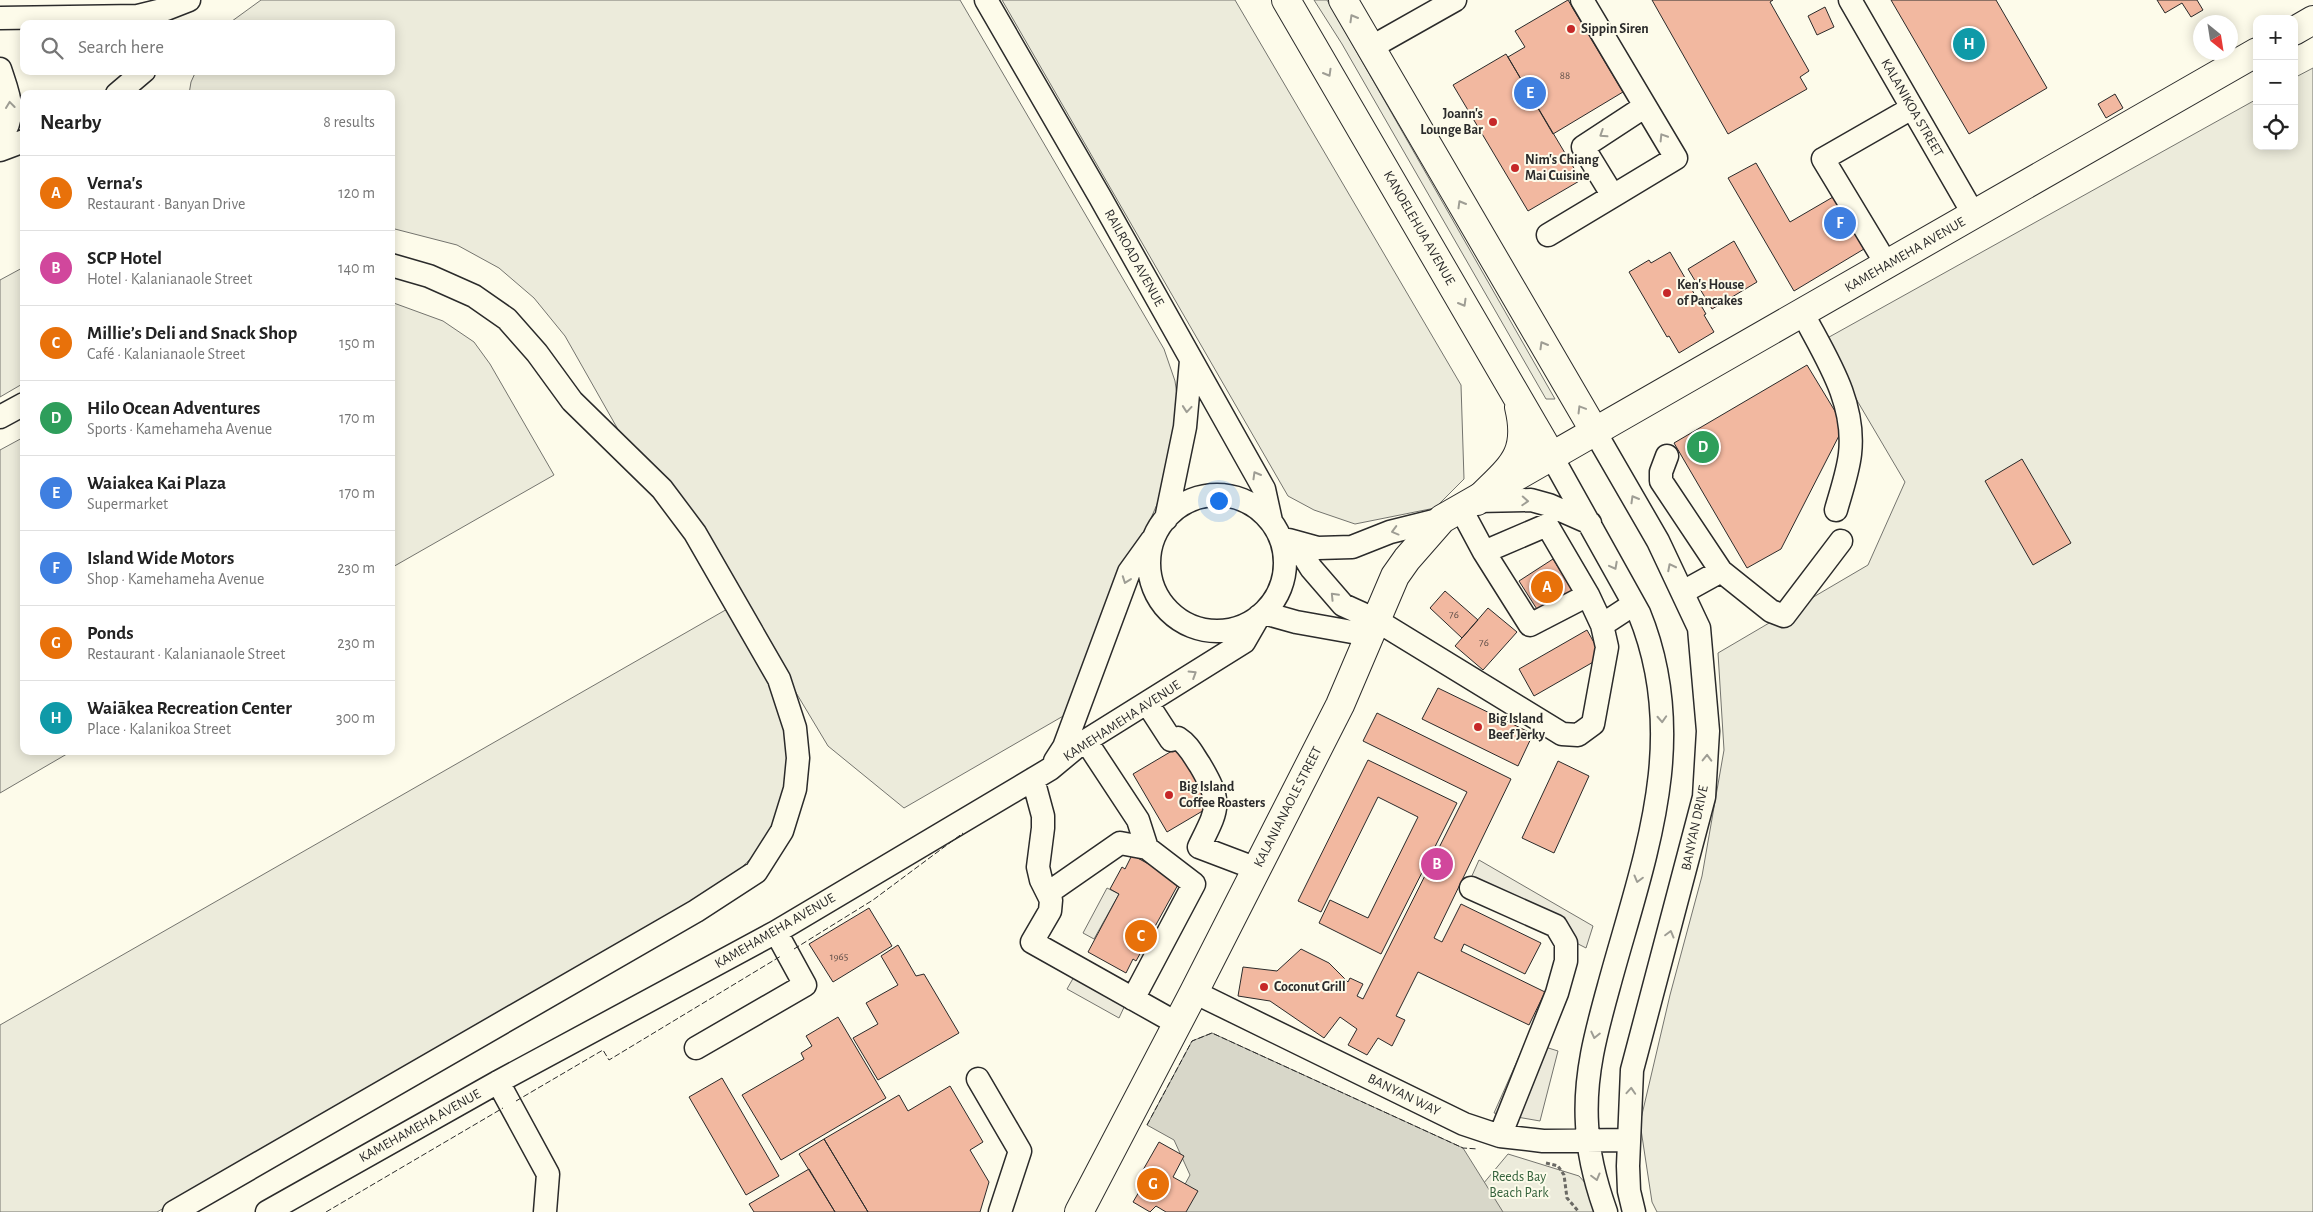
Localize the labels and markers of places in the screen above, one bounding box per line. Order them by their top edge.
place label: Sippin Siren [1581,22,1649,36]
marker: Sippin Siren [1565,23,1577,35]
pin: H [1953,25,1985,63]
pin: E [1514,74,1546,112]
place label: Joann's Lounge Bar [1420,107,1483,137]
marker: Joann's Lounge Bar [1487,116,1499,128]
place label: Nim's Chiang Mai Cuisine [1525,153,1600,183]
marker: Nim's Chiang Mai Cuisine [1509,162,1521,174]
pin: F [1824,204,1856,242]
place label: Ken's House of Pancakes [1677,278,1745,308]
marker: Ken's House of Pancakes [1661,287,1673,299]
pin: D [1687,428,1719,466]
pin: A [1531,568,1563,606]
place label: Big Island Beef Jerky [1488,712,1546,742]
marker: Big Island Beef Jerky [1472,721,1484,733]
place label: Big Island Coffee Roasters [1179,780,1265,810]
marker: Big Island Coffee Roasters [1163,789,1175,801]
pin: B [1421,845,1453,883]
pin: C [1125,917,1157,955]
place label: Coconut Grill [1274,980,1346,994]
marker: Coconut Grill [1258,981,1270,993]
pin: G [1137,1165,1169,1203]

